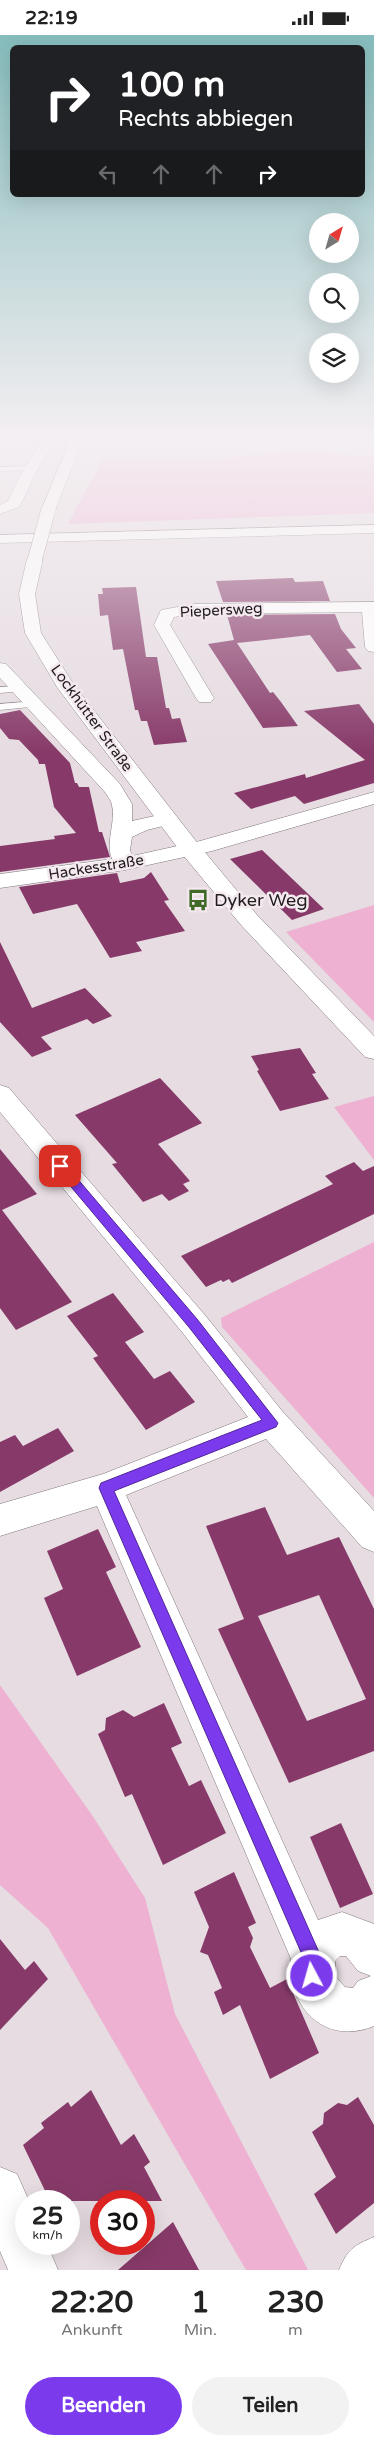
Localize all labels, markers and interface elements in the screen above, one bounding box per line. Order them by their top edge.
text: 22:19 [25,7,78,29]
text: 100 m [118,64,225,106]
icon: right [35,65,100,130]
text: Rechts abbiegen [118,106,293,132]
icon: left [94,160,122,188]
icon: ahead [147,160,175,188]
icon: ahead [200,160,228,188]
icon: right [253,160,281,188]
north arrow [309,213,359,263]
map controls [309,213,359,383]
button: search [309,273,359,323]
button: layers [309,333,359,383]
street label: Piepersweg [179,599,263,621]
street label: Lockhütter Straße [47,661,137,775]
street label: Hackesstraße [47,851,145,883]
bus stop icon: Dyker Weg [185,887,211,913]
place label: Dyker Weg [214,889,308,911]
pin [39,1145,81,1187]
icon: arrive [46,1152,74,1180]
position arrow [285,1949,337,2001]
speed limit sign: 30 [90,2190,155,2255]
text: 25 [32,2201,63,2231]
text: km/h [32,2228,63,2242]
text: 22:20 [50,2284,133,2321]
text: 1 [191,2284,210,2321]
text: 230 [267,2284,324,2321]
text: Ankunft [61,2320,123,2340]
text: Min. [184,2320,217,2340]
text: m [288,2320,303,2340]
button: Beenden [25,2377,182,2435]
button: Teilen [192,2377,349,2435]

